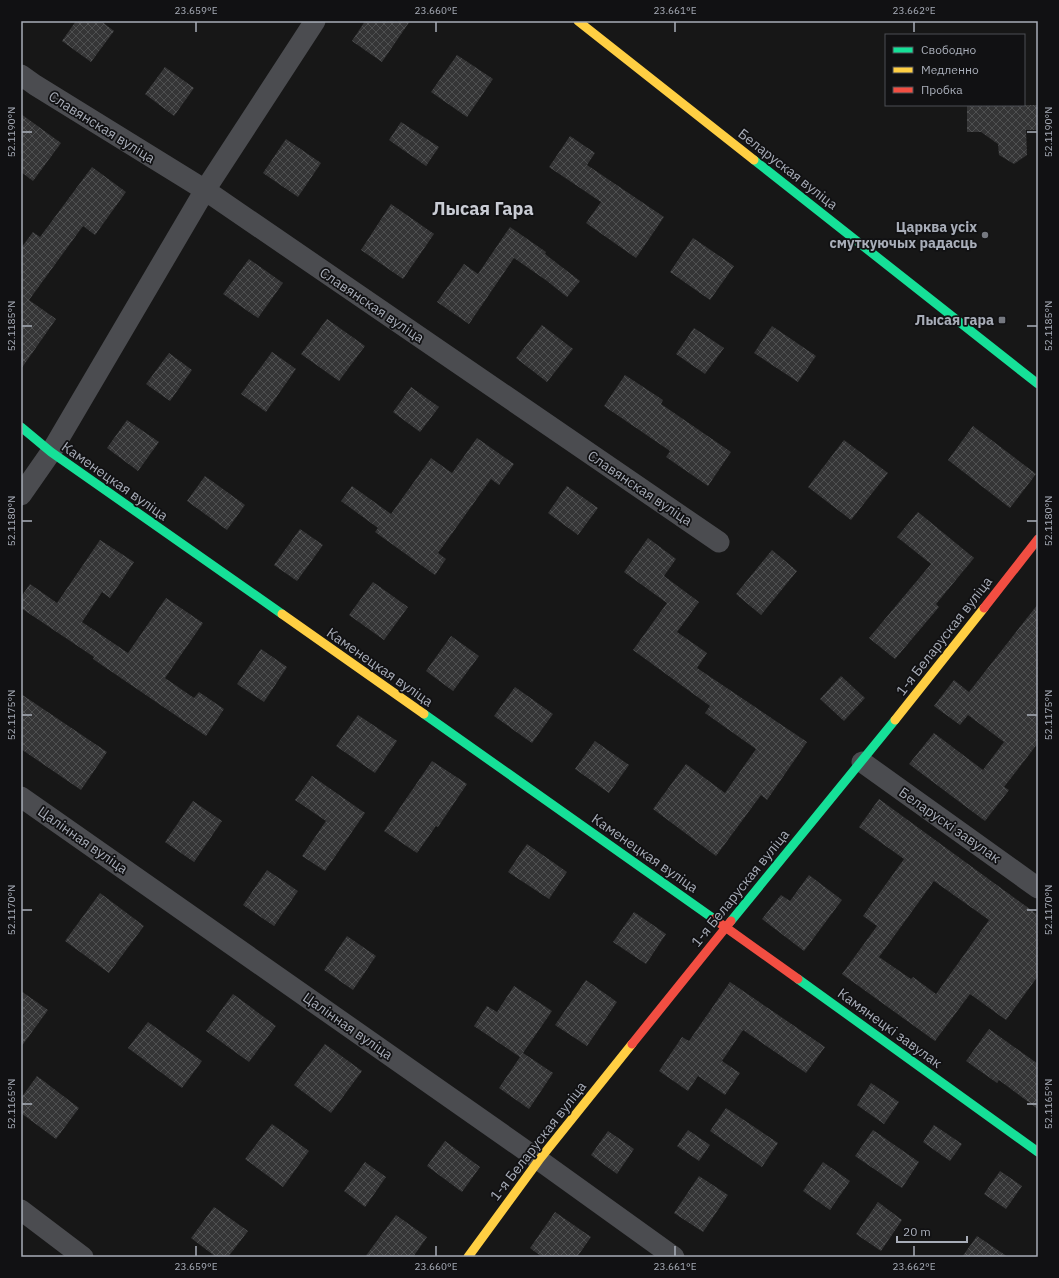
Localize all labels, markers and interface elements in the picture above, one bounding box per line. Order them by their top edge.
text: 23.659°E [174,4,218,17]
text: 23.660°E [414,4,458,17]
text: 23.661°E [653,4,697,17]
text: 23.662°E [892,4,936,17]
legend [885,34,1025,106]
text: Свободно [921,42,977,57]
text: Медленно [921,62,979,77]
text: Пробка [921,82,963,97]
street label: Славянская вуліца [45,87,159,167]
text: 52.1190°N [5,107,18,157]
text: 52.1190°N [1042,107,1055,157]
street label: Беларуская вуліца [735,125,842,214]
district label: Лысая Гара [432,197,534,220]
place label: Царква усіх смуткуючых радасць [830,218,977,252]
marker: Царква усіх смуткуючых радасць [980,230,990,240]
street label: Славянская вуліца [316,263,428,347]
text: 52.1185°N [5,301,18,351]
text: 52.1185°N [1042,301,1055,351]
place label: Лысая гара [915,311,994,329]
marker: Лысая гара [997,315,1007,325]
street label: Каменецкая вуліца [58,437,172,525]
street label: Славянская вуліца [584,446,696,530]
text: 52.1180°N [5,496,18,546]
text: 52.1180°N [1042,496,1055,546]
street label: 1-я Беларуская вуліца [892,572,996,699]
street label: Каменецкая вуліца [323,623,437,711]
text: 52.1175°N [5,690,18,740]
text: 52.1175°N [1042,690,1055,740]
street label: Беларускі завулак [896,783,1005,867]
street label: Цалінная вуліца [35,802,132,878]
street label: Каменецкая вуліца [588,809,702,897]
street label: 1-я Беларуская вуліца [687,825,793,950]
text: 52.1170°N [5,885,18,935]
text: 52.1170°N [1042,885,1055,935]
street label: Камянецкі завулак [834,984,946,1072]
street label: Цалінная вуліца [300,988,397,1064]
street label: 1-я Беларуская вуліца [486,1077,590,1204]
text: 52.1165°N [5,1079,18,1129]
text: 52.1165°N [1042,1079,1055,1129]
scale bar [897,1218,967,1244]
text: 20 m [903,1224,931,1239]
text: 23.659°E [174,1260,218,1273]
text: 23.660°E [414,1260,458,1273]
text: 23.661°E [653,1260,697,1273]
text: 23.662°E [892,1260,936,1273]

